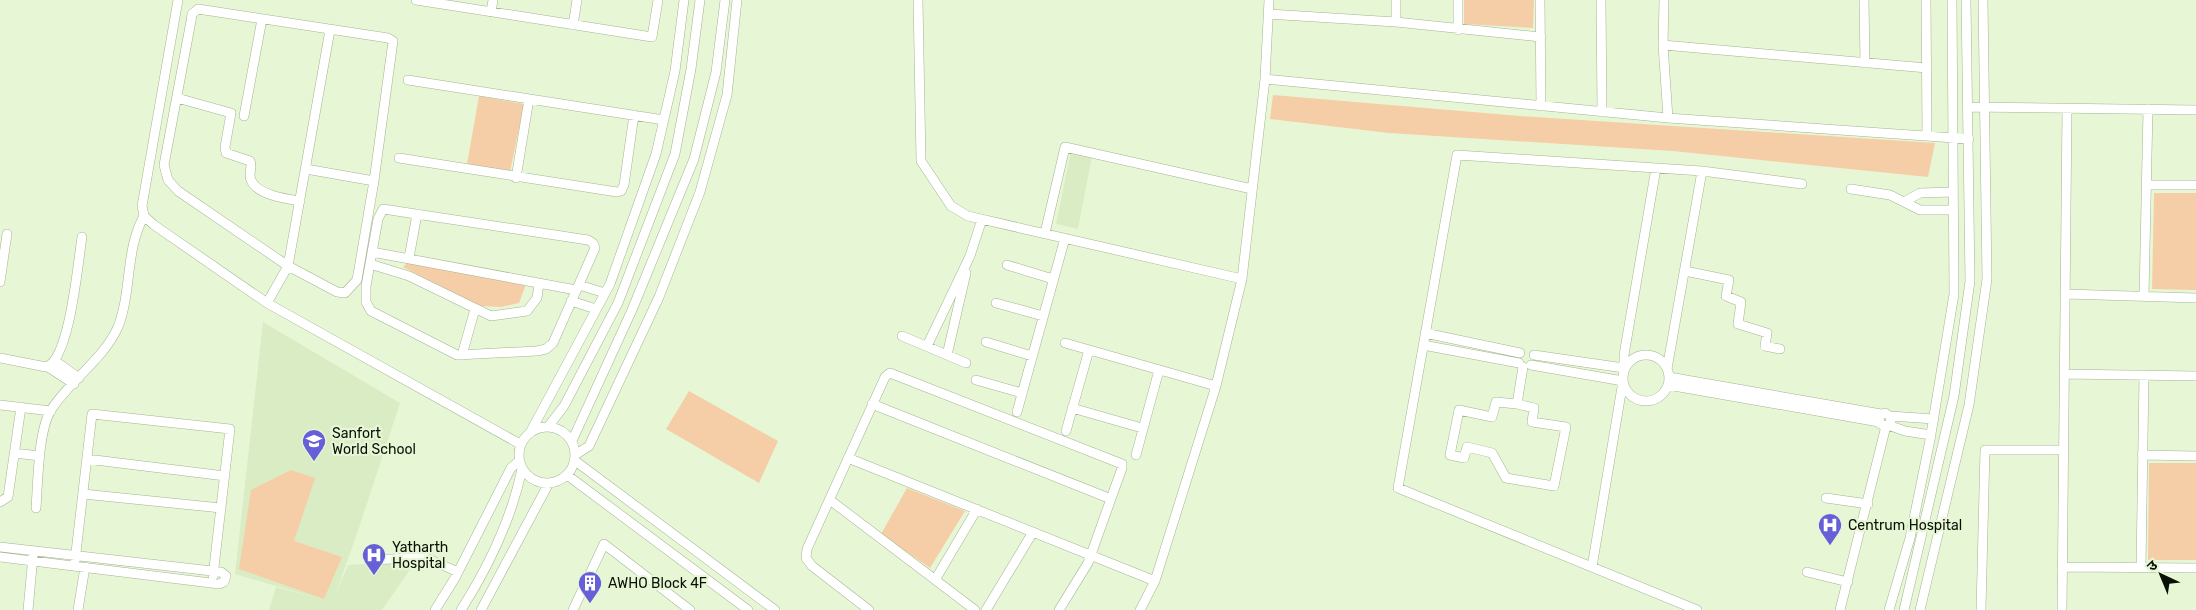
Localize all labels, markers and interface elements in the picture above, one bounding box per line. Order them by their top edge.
place label: Sanfort World School [332,425,416,458]
school or university icon: Sanfort World School [301,428,327,462]
hospital icon: Centrum Hospital [1817,512,1843,546]
place label: Centrum Hospital [1848,517,1962,534]
place label: Yatharth Hospital [392,539,448,572]
hospital icon: Yatharth Hospital [361,542,387,576]
north arrow [2136,550,2186,600]
text: उ [2143,556,2162,575]
building icon: AWHO Block 4F [577,570,603,604]
place label: AWHO Block 4F [608,575,707,592]

